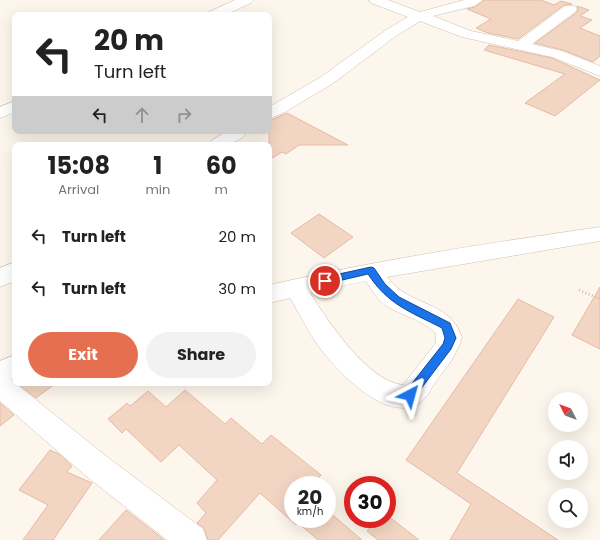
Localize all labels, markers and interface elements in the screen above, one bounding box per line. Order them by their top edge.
text: 20 m [94,21,164,60]
icon: left [28,28,80,80]
text: Turn left [94,59,166,84]
icon: left [89,104,111,126]
icon: ahead [131,104,153,126]
icon: right [173,104,195,126]
text: 15:08 [47,149,110,182]
text: 1 [153,149,162,182]
text: 60 [206,149,237,182]
text: Arrival [58,180,99,199]
text: min [145,180,170,199]
text: m [214,180,228,199]
icon: left [28,225,50,247]
text: Turn left [62,226,126,247]
text: 20 m [218,226,256,247]
pin [308,264,342,298]
icon: arrive [314,270,336,292]
icon: left [28,277,50,299]
text: Turn left [62,278,126,299]
text: 30 m [218,278,256,299]
button: Exit [28,332,138,378]
button: Share [146,332,256,378]
position arrow [389,374,431,416]
north arrow [548,392,588,432]
map controls [548,392,588,528]
button: sound [548,440,588,480]
speed limit sign: 30 [344,476,396,528]
text: 20 [298,483,322,511]
button: search [548,488,588,528]
text: km/h [297,504,323,519]

